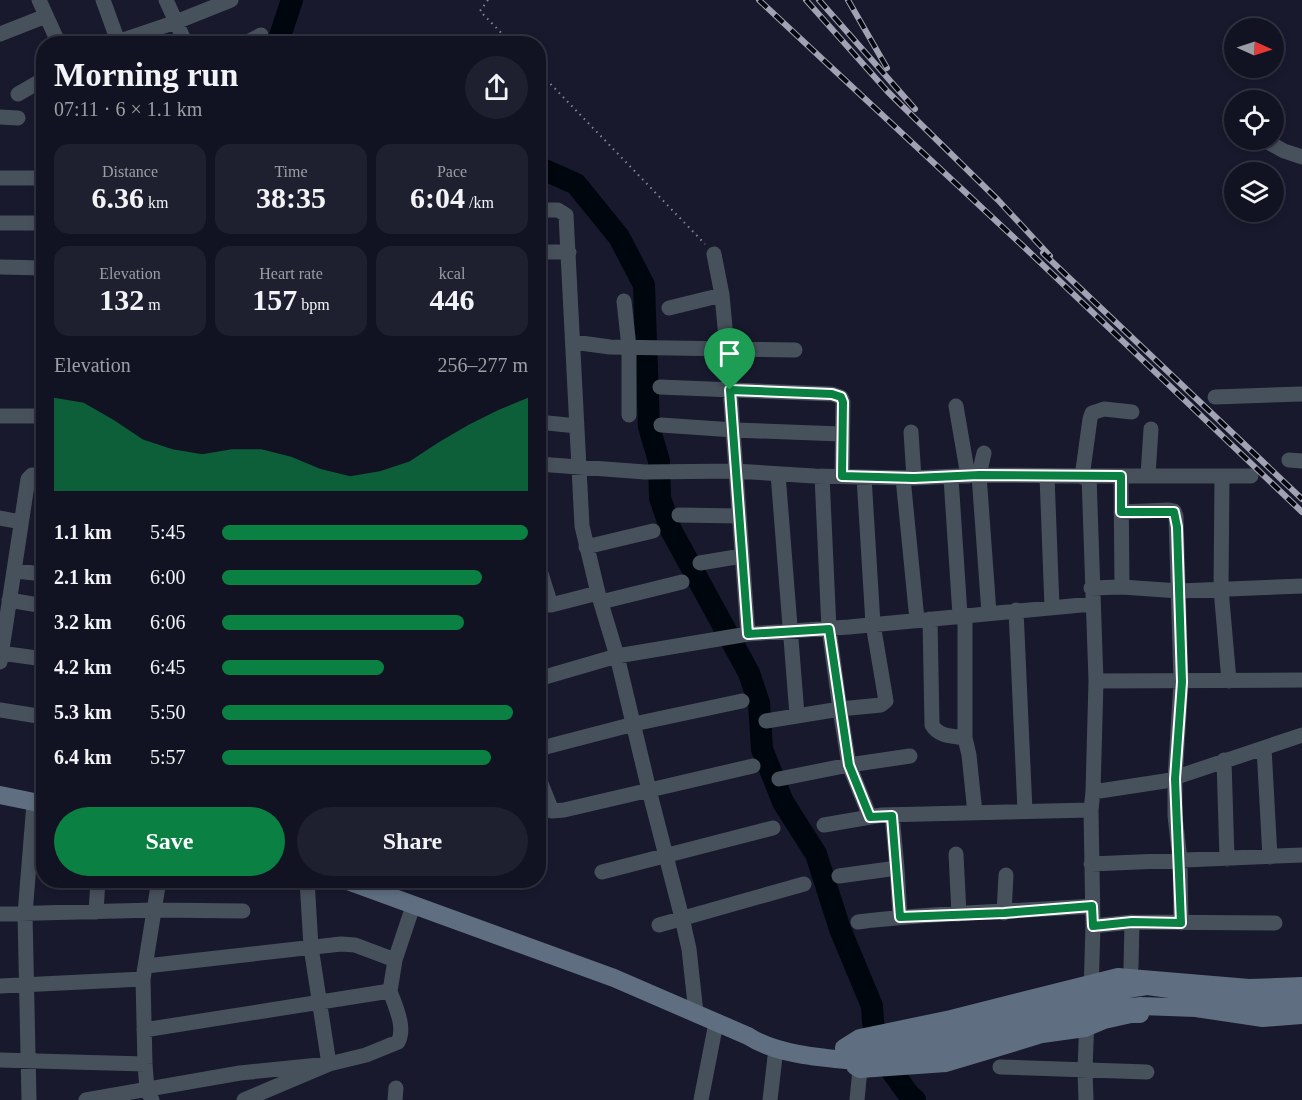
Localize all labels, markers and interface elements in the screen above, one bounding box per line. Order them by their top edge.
north arrow [1224,18,1284,78]
map controls [1224,18,1284,222]
button: share [465,56,528,119]
text: Morning run [54,57,238,93]
button: locate [1224,90,1284,150]
text: 07:11 · 6 × 1.1 km [54,98,202,120]
button: layers [1224,162,1284,222]
text: Distance [102,163,158,180]
text: Time [274,163,308,180]
text: Pace [437,163,467,180]
text: 6.36 [92,181,144,214]
text: 38:35 [256,181,326,214]
text: 6:04 [410,181,465,214]
text: km [144,194,168,211]
text: /km [465,194,494,211]
text: Elevation [99,265,161,282]
text: Heart rate [259,265,323,282]
text: kcal [439,265,465,282]
text: 132 [99,283,144,316]
text: 157 [252,283,297,316]
text: 446 [430,283,475,316]
text: m [144,296,161,313]
text: bpm [297,296,330,313]
pin [704,328,755,390]
icon: arrive [713,337,746,370]
text: Elevation [54,354,131,376]
text: 256–277 m [437,354,528,376]
text: 1.1 km [54,521,112,543]
text: 5:45 [150,521,186,543]
text: 2.1 km [54,566,112,588]
text: 6:00 [150,566,186,588]
text: 3.2 km [54,611,112,633]
text: 6:06 [150,611,186,633]
text: 4.2 km [54,656,112,678]
text: 6:45 [150,656,186,678]
text: 5.3 km [54,701,112,723]
text: 5:50 [150,701,186,723]
text: 6.4 km [54,746,112,768]
text: 5:57 [150,746,186,768]
button: Save [54,807,285,876]
button: Share [297,807,528,876]

